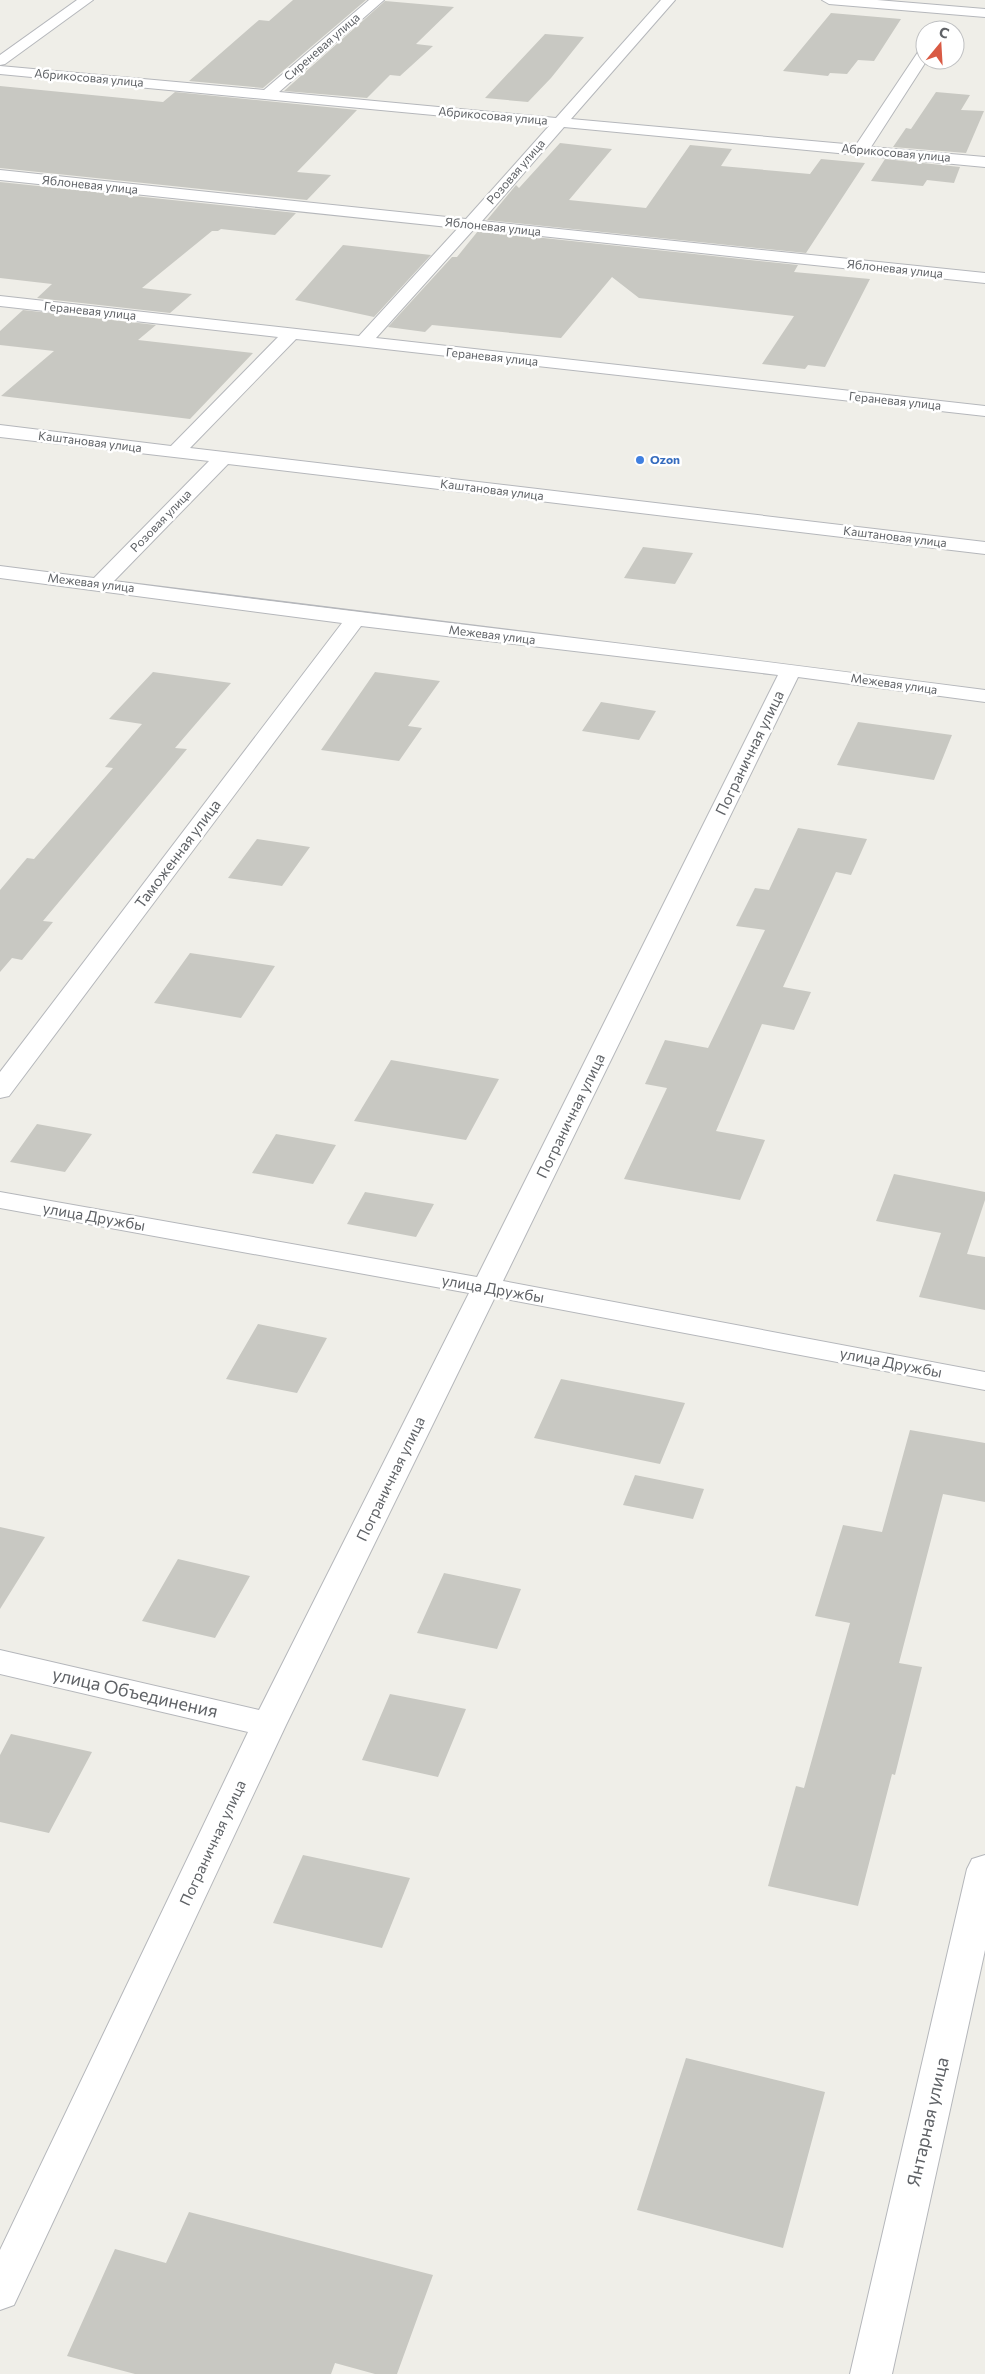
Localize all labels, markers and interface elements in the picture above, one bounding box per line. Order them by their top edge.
street label: Сиреневая улица [281,10,362,83]
north arrow [915,20,965,70]
text: С [937,23,951,42]
street label: Абрикосовая улица [34,65,144,89]
street label: Абрикосовая улица [438,103,548,127]
street label: Розовая улица [483,136,547,207]
street label: Абрикосовая улица [841,140,951,164]
street label: Яблоневая улица [41,172,139,196]
street label: Яблоневая улица [444,214,542,238]
street label: Яблоневая улица [846,256,944,280]
street label: Гераневая улица [43,298,137,322]
street label: Гераневая улица [445,344,539,368]
street label: Гераневая улица [848,388,942,412]
street label: Каштановая улица [38,428,143,454]
place label: Ozon [650,452,680,466]
marker: Ozon [634,454,646,466]
street label: Каштановая улица [440,476,545,502]
street label: Розовая улица [127,486,194,554]
street label: Каштановая улица [843,523,948,549]
street label: Межевая улица [47,570,135,594]
street label: Межевая улица [448,622,536,646]
street label: Межевая улица [850,670,938,696]
street label: Пограничная улица [711,687,787,818]
street label: Таможенная улица [130,795,224,911]
street label: Пограничная улица [532,1050,608,1181]
street label: улица Дружбы [41,1198,147,1234]
street label: улица Дружбы [440,1270,546,1306]
street label: улица Дружбы [838,1343,944,1381]
street label: Пограничная улица [352,1413,428,1544]
street label: улица Объединения [50,1662,220,1722]
street label: Пограничная улица [175,1777,249,1908]
street label: Янтарная улица [901,2055,953,2189]

